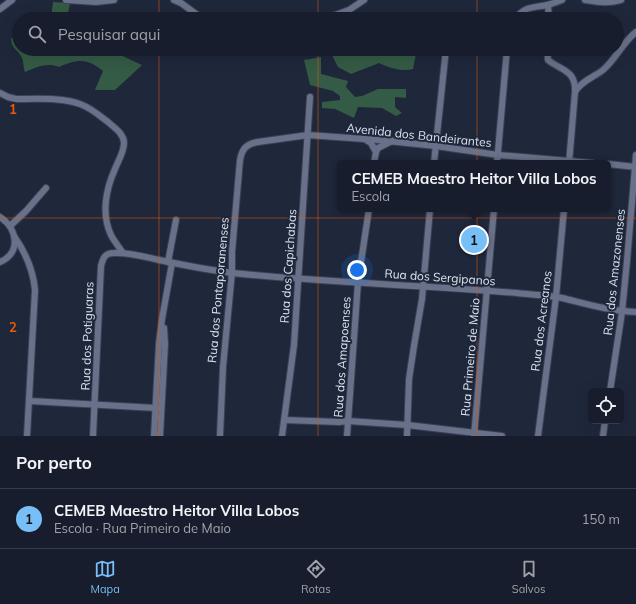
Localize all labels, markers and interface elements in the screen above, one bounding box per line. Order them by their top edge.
search box [12,12,624,56]
icon: search [26,23,48,45]
text: Pesquisar aqui [58,25,160,44]
text: 1 [9,101,17,117]
street label: Avenida dos Bandeirantes [346,120,492,150]
popup [337,160,611,212]
text: CEMEB Maestro Heitor Villa Lobos [351,169,597,188]
text: Escola [351,188,390,204]
street label: Rua dos Capichabas [277,208,299,324]
street label: Rua dos Amazonenses [600,208,628,336]
street label: Rua dos Pontaporanenses [204,217,232,363]
pin: 1 [461,225,487,255]
your location [347,260,367,280]
street label: Rua dos Sergipanos [384,266,496,288]
street label: Rua dos Acreanos [527,270,555,372]
street label: Rua dos Potiguaras [78,281,96,391]
street label: Rua dos Amapoenses [330,296,354,418]
street label: Rua Primeiro de Maio [457,297,483,417]
text: 2 [9,319,17,335]
map controls [588,388,624,424]
button: locate [588,388,624,424]
text: Por perto [16,452,92,473]
text: CEMEB Maestro Heitor Villa Lobos [54,501,299,520]
text: 1 [25,511,33,527]
text: 150 m [582,511,620,527]
text: Escola · Rua Primeiro de Maio [54,520,231,536]
tab: Mapa [91,558,120,596]
tab: Rotas [301,558,331,596]
tab: Salvos [512,558,545,596]

